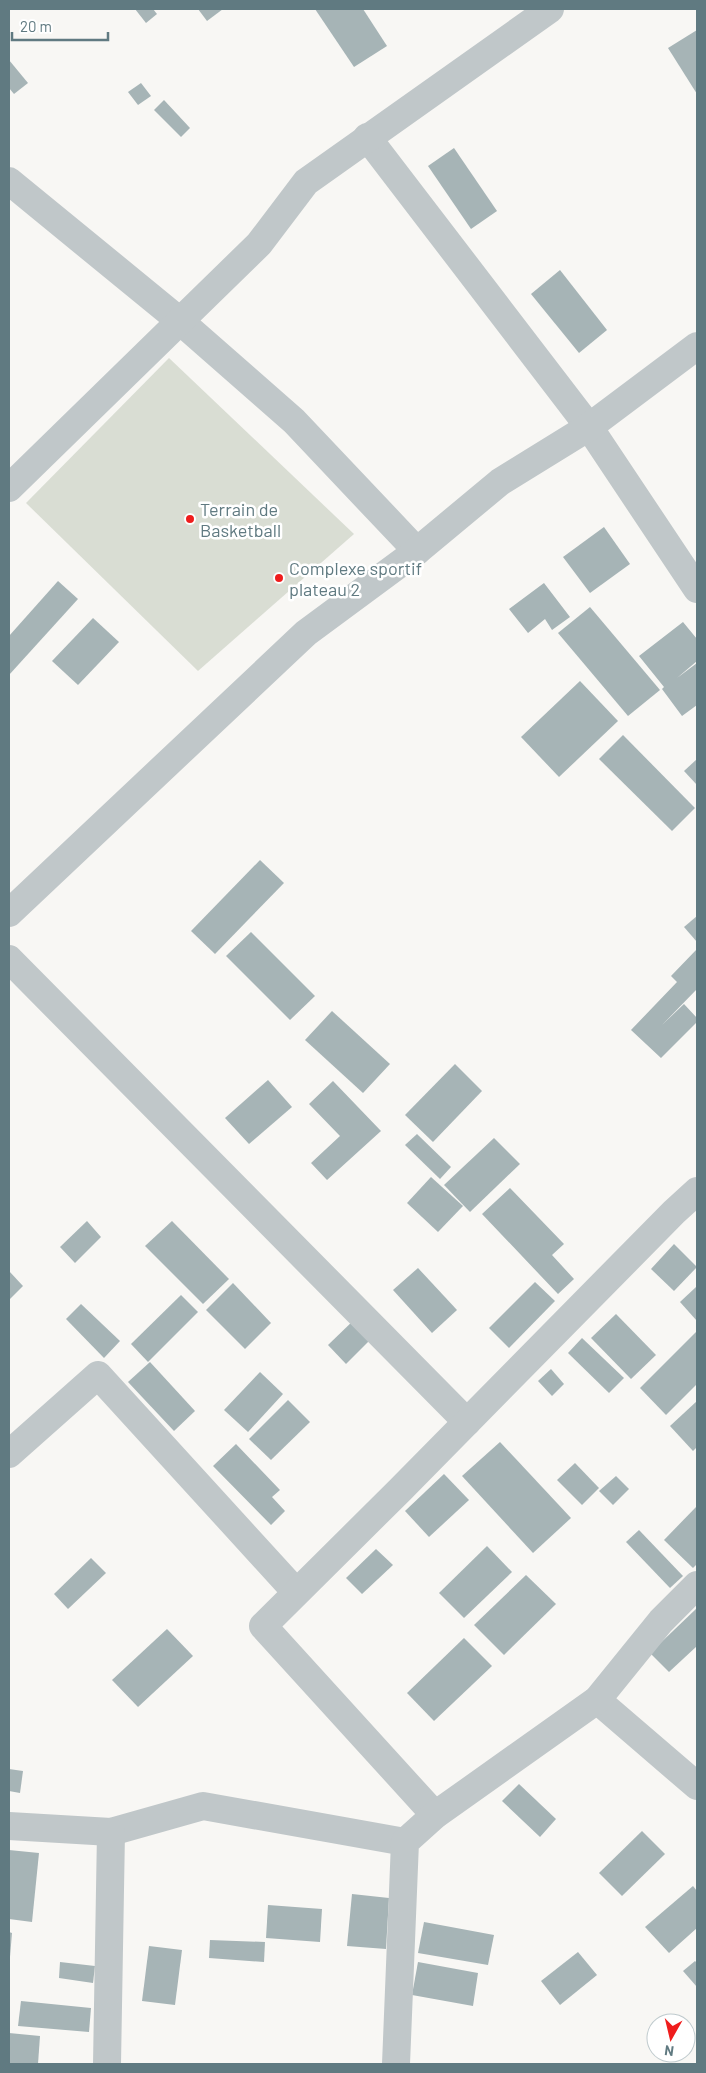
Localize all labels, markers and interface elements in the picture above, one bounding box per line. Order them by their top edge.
scale bar [12,10,109,42]
text: 20 m [20,17,52,35]
place label: Terrain de Basketball [200,498,281,541]
marker: Terrain de Basketball [184,513,196,525]
place label: Complexe sportif plateau 2 [289,557,422,600]
marker: Complexe sportif plateau 2 [273,572,285,584]
north arrow [646,2013,696,2063]
text: N [663,2042,675,2060]

